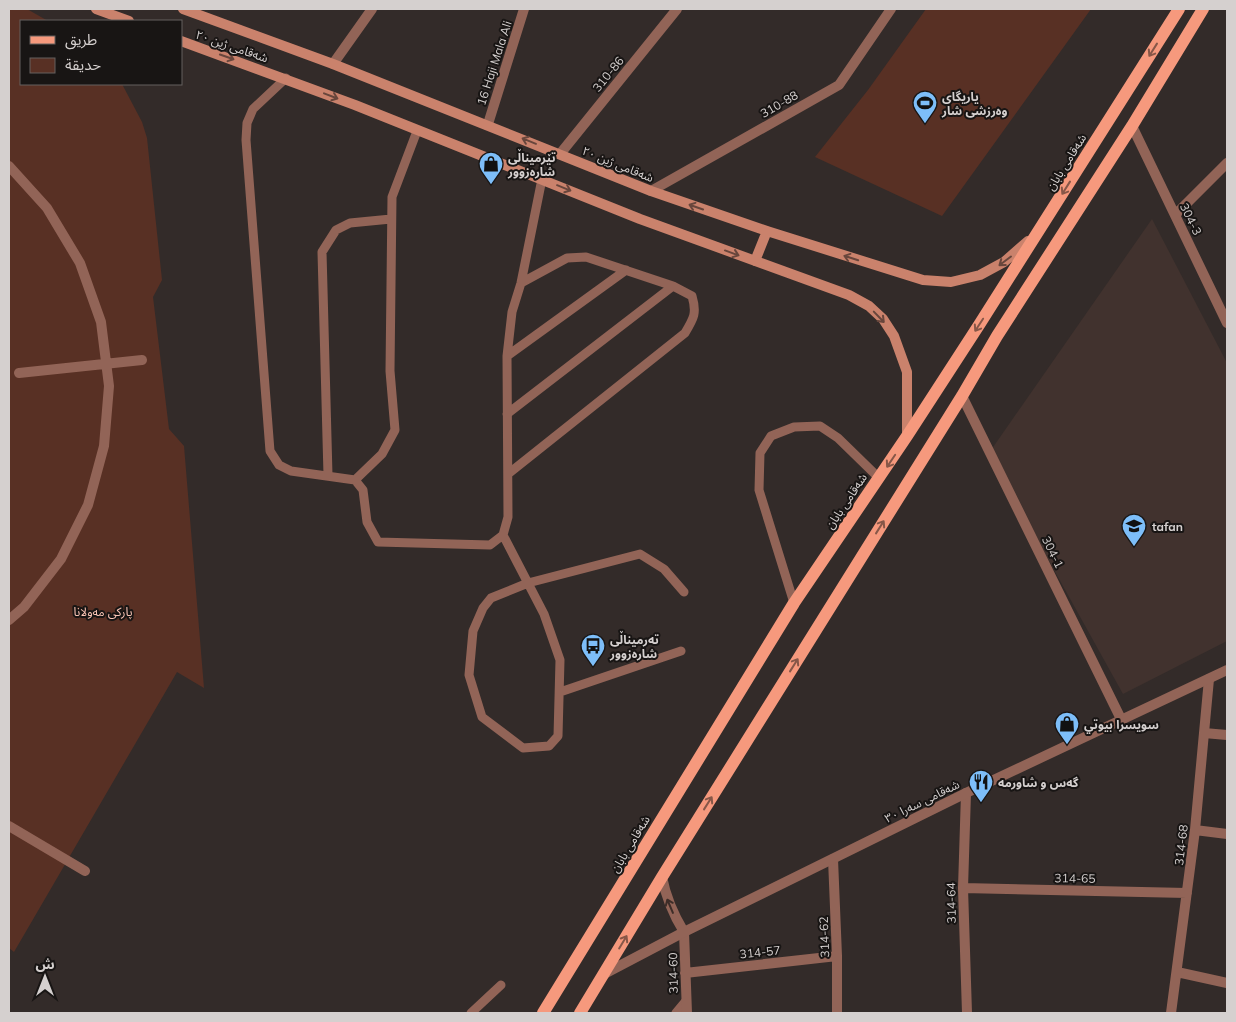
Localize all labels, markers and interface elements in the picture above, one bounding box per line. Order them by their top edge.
street label: 16 Haji Mala Ali [473,19,515,107]
legend [20,20,182,85]
street label: شەقامی ژین ٢٠ [194,27,270,65]
text: طريق [65,30,97,50]
one-way arrow [1147,43,1158,57]
one-way arrow [219,53,234,62]
street label: 310-86 [589,53,627,95]
text: حديقة [65,55,101,74]
street label: 310-88 [757,87,801,121]
place label: یاریگای وەرزشی شار [941,89,1008,118]
sports icon: یاریگای وەرزشی شار [912,90,938,124]
one-way arrow [323,92,339,101]
street label: شەقامی بابان [1043,131,1089,193]
one-way arrow [522,136,537,146]
street label: شەقامی ژین ٢٠ [580,143,656,185]
place label: تێرمیناڵی شارەزوور [507,148,556,179]
shop icon: تێرمیناڵی شارەزوور [478,151,504,185]
one-way arrow [1061,180,1071,194]
one-way arrow [556,183,571,193]
street label: 304-3 [1177,200,1205,238]
one-way arrow [689,202,705,211]
one-way arrow [723,249,739,258]
one-way arrow [843,253,859,263]
one-way arrow [998,256,1012,266]
one-way arrow [873,311,885,323]
one-way arrow [974,318,985,332]
one-way arrow [885,454,896,468]
street label: شەقامی بابان [822,470,870,532]
school or university icon: tafan [1121,513,1147,547]
place label: tafan [1152,519,1183,534]
one-way arrow [876,521,886,535]
street label: 304-1 [1039,533,1067,571]
park label: پارکی مەولانا [73,604,133,620]
place label: تەرمیناڵی شارەزوور [609,630,660,661]
bus stop icon: تەرمیناڵی شارەزوور [580,633,606,667]
one-way arrow [790,659,800,673]
shop icon: سويسرا بيوتي [1054,711,1080,745]
place label: سويسرا بيوتي [1084,717,1159,734]
restaurant icon: گەس و شاورمە [968,769,994,803]
place label: گەس و شاورمە [998,775,1079,790]
street label: شەقامی سەرا ٣٠ [882,776,962,826]
one-way arrow [703,796,713,810]
street label: شەقامی بابان [607,813,653,875]
street label: 314-68 [1171,824,1191,866]
street label: 314-65 [1054,870,1096,886]
street label: 314-64 [943,882,959,924]
one-way arrow [664,899,674,914]
street label: 314-62 [816,916,832,958]
one-way arrow [619,935,629,949]
street label: 314-57 [739,942,781,962]
north arrow [20,952,70,1002]
street label: 314-60 [665,952,681,994]
text: ش [35,955,55,973]

